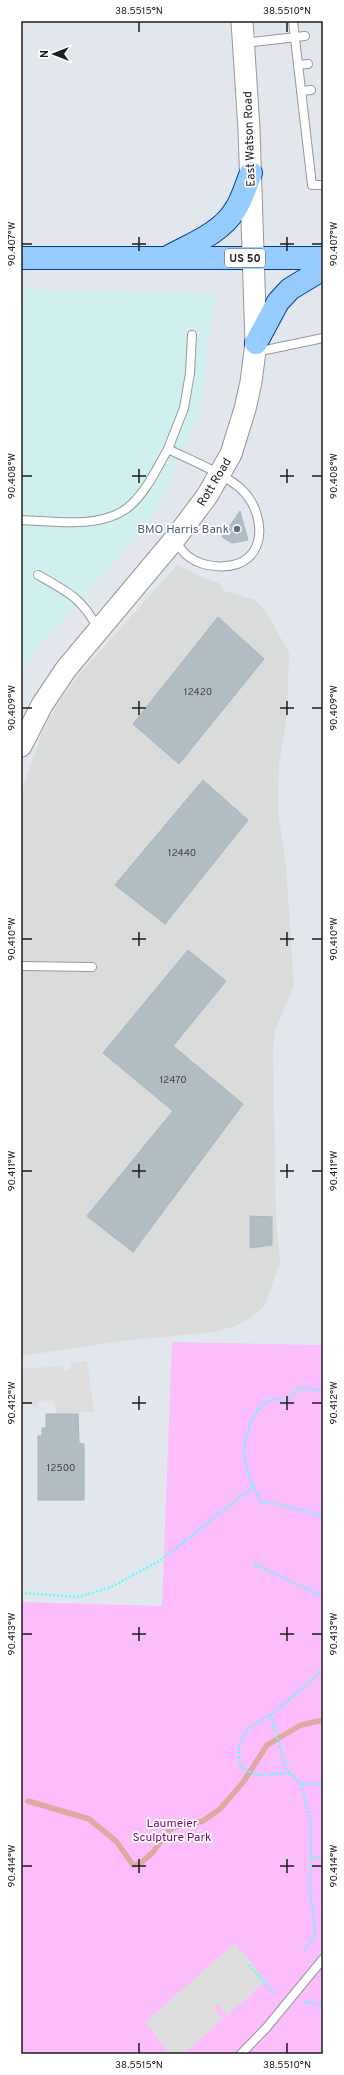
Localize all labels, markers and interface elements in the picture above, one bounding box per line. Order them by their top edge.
text: 38.5515°N [115,5,163,18]
text: 38.5510°N [263,5,311,18]
north arrow [34,34,74,74]
text: N [38,50,52,58]
street label: East Watson Road [240,91,260,187]
text: 90.407°W [6,222,19,266]
text: 90.407°W [328,222,341,266]
road number: US 50 [225,249,265,267]
text: 90.408°W [6,453,19,499]
text: 90.408°W [328,453,341,499]
street label: Rott Road [194,455,236,510]
place label: BMO Harris Bank [137,522,229,538]
marker: BMO Harris Bank [232,524,242,534]
text: 90.409°W [6,685,19,731]
text: 90.409°W [328,685,341,731]
house number: 12420 [184,686,212,699]
house number: 12440 [168,847,196,860]
text: 90.410°W [6,917,19,961]
text: 90.410°W [328,917,341,961]
house number: 12470 [159,1074,187,1087]
text: 90.411°W [6,1151,19,1191]
text: 90.411°W [328,1151,341,1191]
text: 90.412°W [6,1381,19,1425]
text: 90.412°W [328,1381,341,1425]
house number: 12500 [47,1462,75,1475]
text: 90.413°W [6,1612,19,1656]
text: 90.413°W [328,1612,341,1656]
park label: Laumeier Sculpture Park [133,1816,211,1846]
text: 90.414°W [6,1844,19,1888]
text: 90.414°W [328,1844,341,1888]
text: 38.5515°N [115,2059,163,2072]
text: 38.5510°N [263,2059,311,2072]

